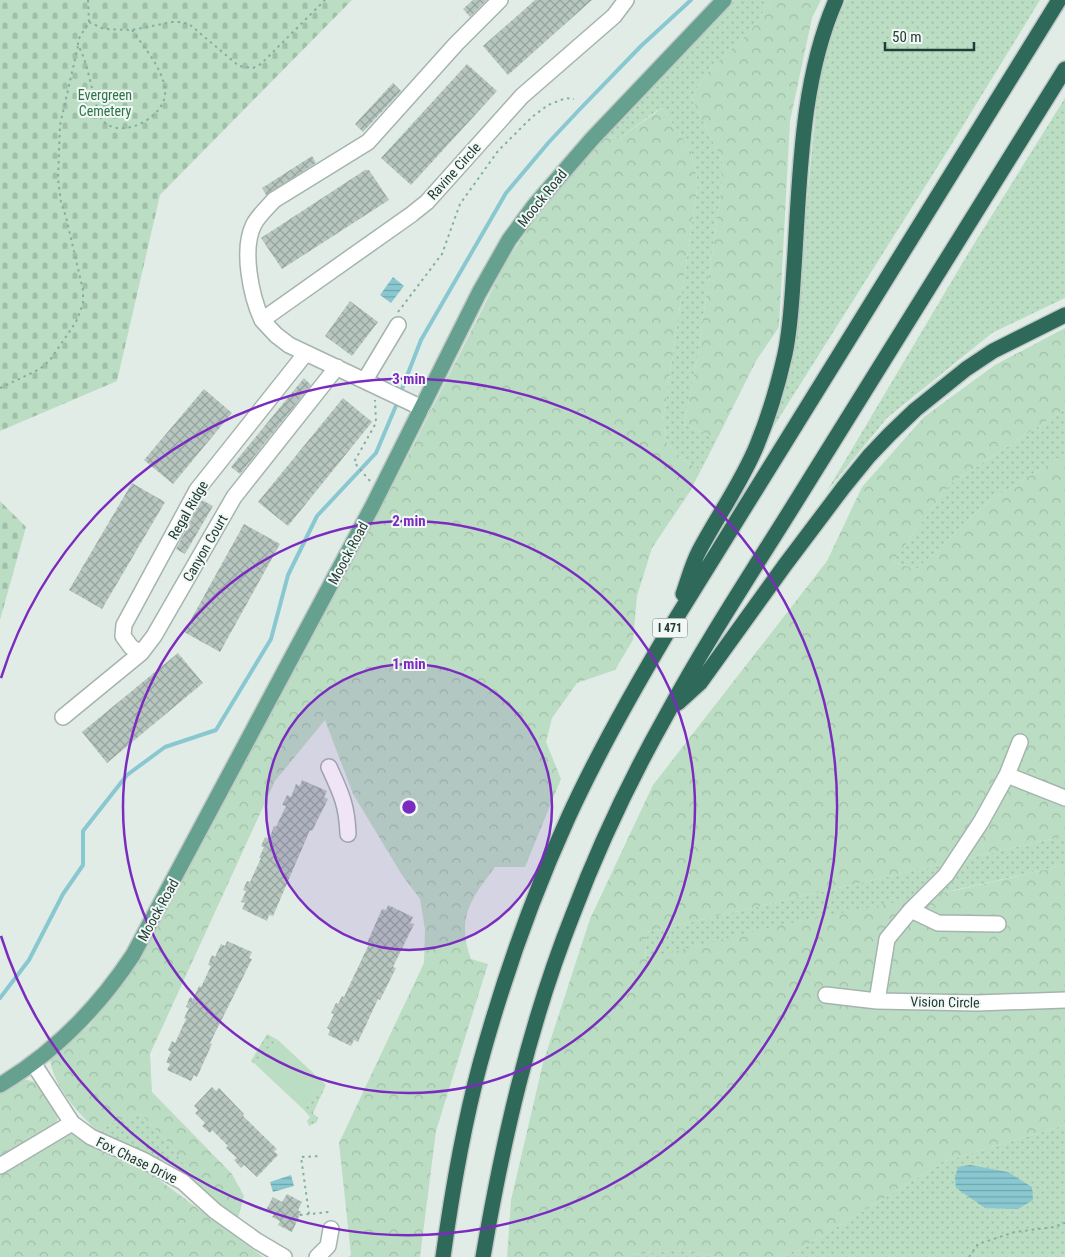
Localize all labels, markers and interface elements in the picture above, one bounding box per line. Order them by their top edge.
scale bar [885,20,974,52]
text: 50 m [892,28,922,46]
park label: Evergreen Cemetery [78,87,132,119]
street label: Ravine Circle [424,139,484,203]
street label: Moock Road [514,166,570,230]
text: 3 min [392,370,426,388]
street label: Regal Ridge [165,477,211,542]
street label: Canyon Court [179,512,231,584]
text: 2 min [392,512,426,530]
street label: Moock Road [325,519,371,587]
road number: I 471 [652,618,688,638]
text: 1 min [392,655,426,673]
centre of rings [400,798,418,816]
street label: Moock Road [134,876,182,944]
street label: Vision Circle [910,993,980,1011]
street label: Fox Chase Drive [94,1133,181,1187]

